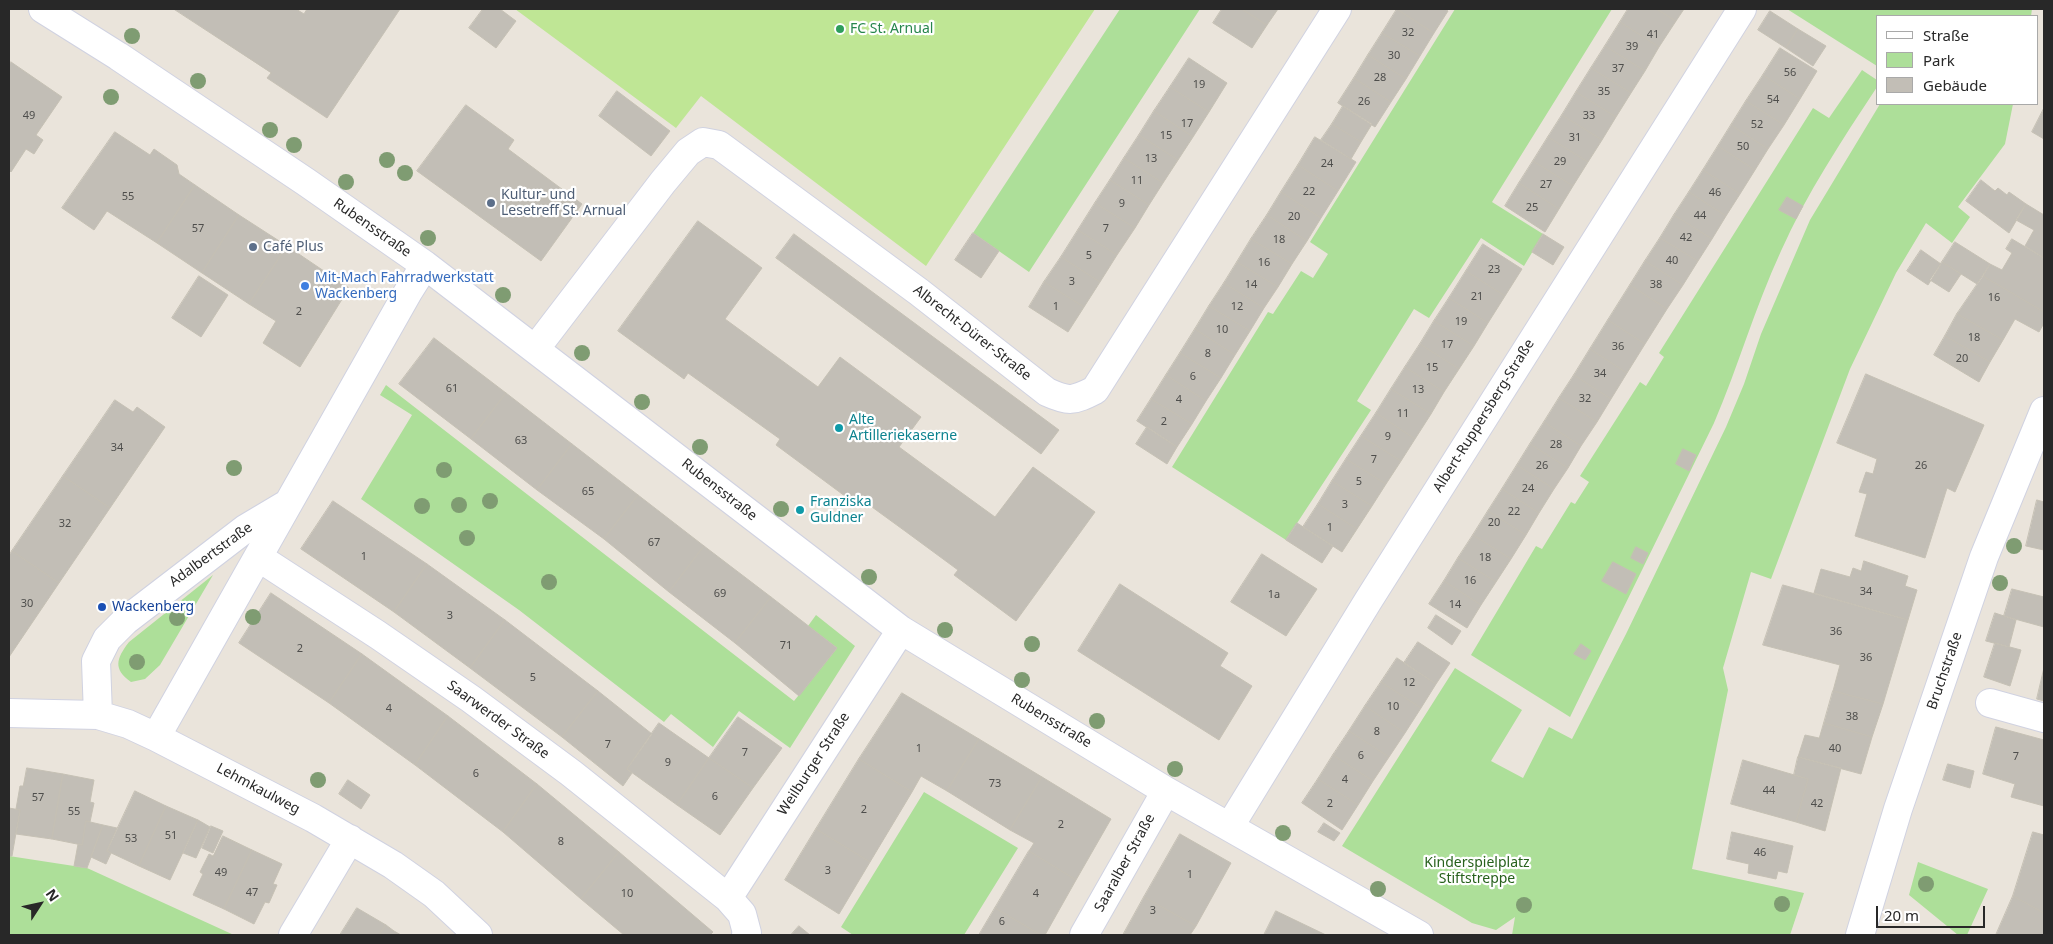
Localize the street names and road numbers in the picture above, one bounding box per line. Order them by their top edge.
street label: Rubensstraße [330,195,414,261]
street label: Albrecht-Dürer-Straße [910,282,1034,384]
street label: Albert-Ruppersberg-Straße [1430,336,1538,496]
street label: Rubensstraße [678,455,760,525]
street label: Adalbertstraße [166,519,256,591]
street label: Bruchstraße [1924,630,1966,712]
street label: Saarwerder Straße [444,677,552,763]
street label: Rubensstraße [1008,690,1094,752]
street label: Weilburger Straße [774,709,854,819]
street label: Lehmkaulweg [213,760,303,818]
street label: Saaralber Straße [1091,811,1159,915]

